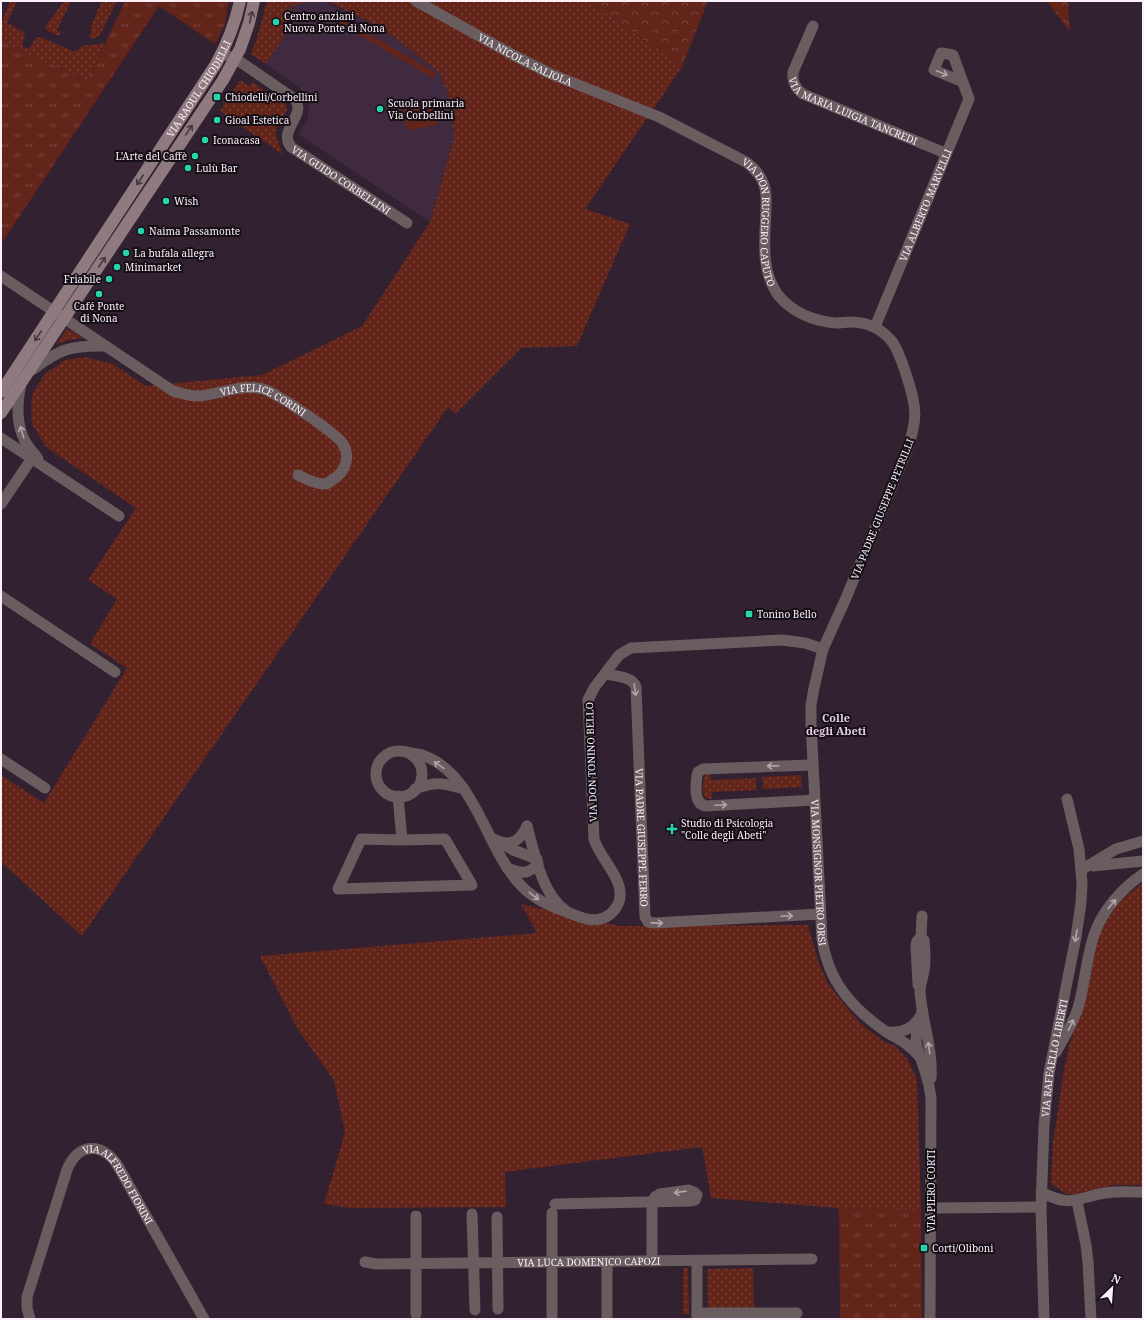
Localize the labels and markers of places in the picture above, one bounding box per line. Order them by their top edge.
place label: Centro anziani Nuova Ponte di Nona [284,9,385,35]
marker: Centro anziani Nuova Ponte di Nona [271,17,281,27]
place label: Chiodelli/Corbellini [225,90,318,104]
marker: Chiodelli/Corbellini [212,92,222,102]
place label: Scuola primaria Via Corbellini [388,96,465,122]
marker: Scuola primaria Via Corbellini [375,104,385,114]
place label: Gioal Estetica [225,113,290,127]
marker: Gioal Estetica [212,115,222,125]
place label: Iconacasa [213,133,260,147]
marker: Iconacasa [200,135,210,145]
place label: L’Arte del Caffè [115,149,187,163]
marker: L’Arte del Caffè [190,151,200,161]
place label: Lulù Bar [196,161,238,175]
marker: Lulù Bar [183,163,193,173]
place label: Wish [174,194,199,208]
marker: Wish [161,196,171,206]
place label: Naima Passamonte [149,224,240,238]
marker: Naima Passamonte [136,226,146,236]
place label: La bufala allegra [134,246,215,260]
marker: La bufala allegra [121,248,131,258]
place label: Minimarket [125,260,182,274]
marker: Minimarket [112,262,122,272]
place label: Friabile [64,272,101,286]
marker: Friabile [104,274,114,284]
marker: Café Ponte di Nona [94,289,104,299]
place label: Café Ponte di Nona [74,299,124,325]
place label: Tonino Bello [757,607,817,621]
marker: Tonino Bello [744,609,754,619]
place label: Studio di Psicologia "Colle degli Abeti" [681,816,774,842]
marker: Studio di Psicologia "Colle degli Abeti" [666,823,678,835]
place label: Corti/Oliboni [932,1241,994,1255]
marker: Corti/Oliboni [919,1243,929,1253]

